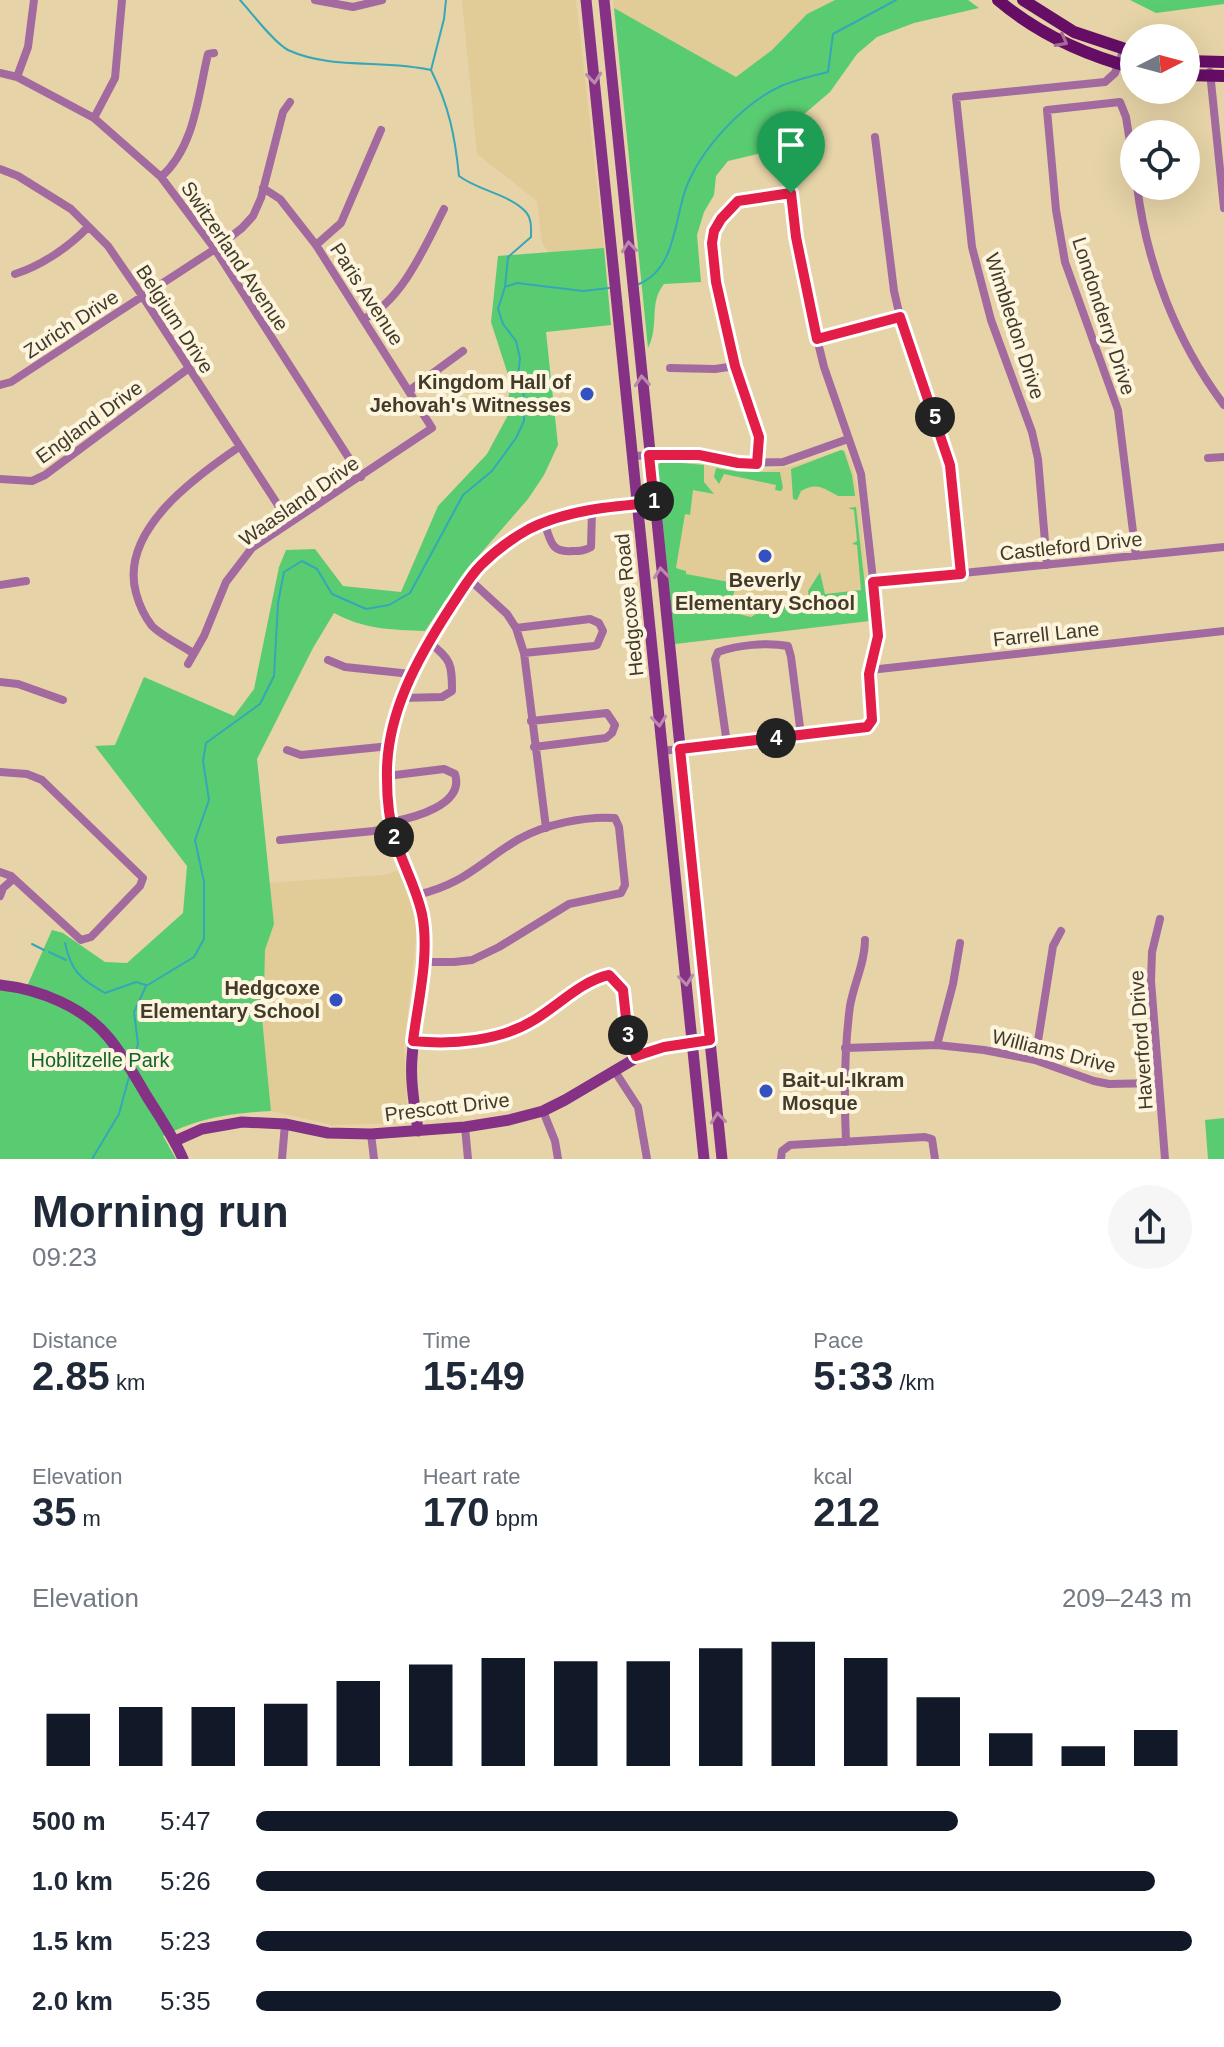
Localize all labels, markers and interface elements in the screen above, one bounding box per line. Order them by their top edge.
north arrow [1120,24,1200,104]
map controls [1120,24,1200,200]
one-way arrow [1054,32,1069,47]
one-way arrow [585,72,602,85]
pin [757,111,825,193]
button: locate [1120,120,1200,200]
icon: arrive [769,123,813,167]
street label: Switzerland Avenue [177,177,293,335]
street label: Londonderry Drive [1068,234,1140,398]
street label: Paris Avenue [326,239,408,349]
one-way arrow [621,240,638,253]
street label: Wimbledon Drive [981,250,1049,402]
street label: Belgium Drive [132,261,218,377]
street label: Zurich Drive [20,285,122,363]
place label: Kingdom Hall of Jehovah's Witnesses [370,371,571,416]
one-way arrow [634,374,651,387]
street label: England Drive [32,376,146,468]
marker: Kingdom Hall of Jehovah's Witnesses [578,385,596,403]
pin: 5 [915,397,955,437]
text: 5 [929,404,941,429]
street label: Waasland Drive [235,452,363,550]
pin: 1 [634,481,674,521]
text: 1 [648,488,660,513]
street label: Castleford Drive [999,528,1143,564]
street label: Hedgcoxe Road [611,533,647,677]
marker: Beverly Elementary School [756,547,774,565]
one-way arrow [653,566,670,579]
place label: Beverly Elementary School [675,569,855,614]
street label: Farrell Lane [992,617,1100,651]
one-way arrow [651,715,668,728]
pin: 4 [756,718,796,758]
text: 4 [770,725,782,750]
pin: 2 [374,817,414,857]
text: 2 [388,824,400,849]
street label: Haverford Drive [1125,969,1157,1111]
one-way arrow [678,974,695,987]
place label: Hedgcoxe Elementary School [140,977,320,1022]
marker: Hedgcoxe Elementary School [327,991,345,1009]
pin: 3 [608,1015,648,1055]
text: 3 [622,1022,634,1047]
street label: Williams Drive [990,1025,1118,1077]
park label: Hoblitzelle Park [31,1049,170,1071]
place label: Bait-ul-Ikram Mosque [782,1069,904,1114]
marker: Bait-ul-Ikram Mosque [757,1082,775,1100]
street label: Prescott Drive [383,1088,511,1126]
one-way arrow [709,1111,726,1124]
button: share [1108,1185,1192,1269]
text: Morning run [32,1187,289,1236]
text: 09:23 [32,1242,97,1272]
text: Distance [32,1328,118,1353]
text: Time [423,1328,471,1353]
text: Pace [813,1328,863,1353]
text: 2.85 [32,1354,110,1398]
text: 15:49 [423,1354,525,1398]
text: 5:33 [813,1354,893,1398]
text: km [110,1370,145,1395]
text: /km [893,1370,935,1395]
text: Elevation [32,1464,123,1489]
text: Heart rate [423,1464,520,1489]
text: kcal [813,1464,852,1489]
text: 35 [32,1490,77,1534]
text: 170 [423,1490,489,1534]
text: 212 [813,1490,880,1534]
text: m [77,1506,101,1531]
text: bpm [489,1506,538,1531]
text: Elevation [32,1583,139,1613]
text: 209–243 m [1062,1583,1192,1613]
text: 500 m [32,1806,106,1836]
text: 5:47 [160,1806,211,1836]
text: 1.0 km [32,1866,113,1896]
text: 5:26 [160,1866,211,1896]
text: 1.5 km [32,1926,113,1956]
text: 5:23 [160,1926,211,1956]
text: 2.0 km [32,1986,113,2016]
text: 5:35 [160,1986,211,2016]

